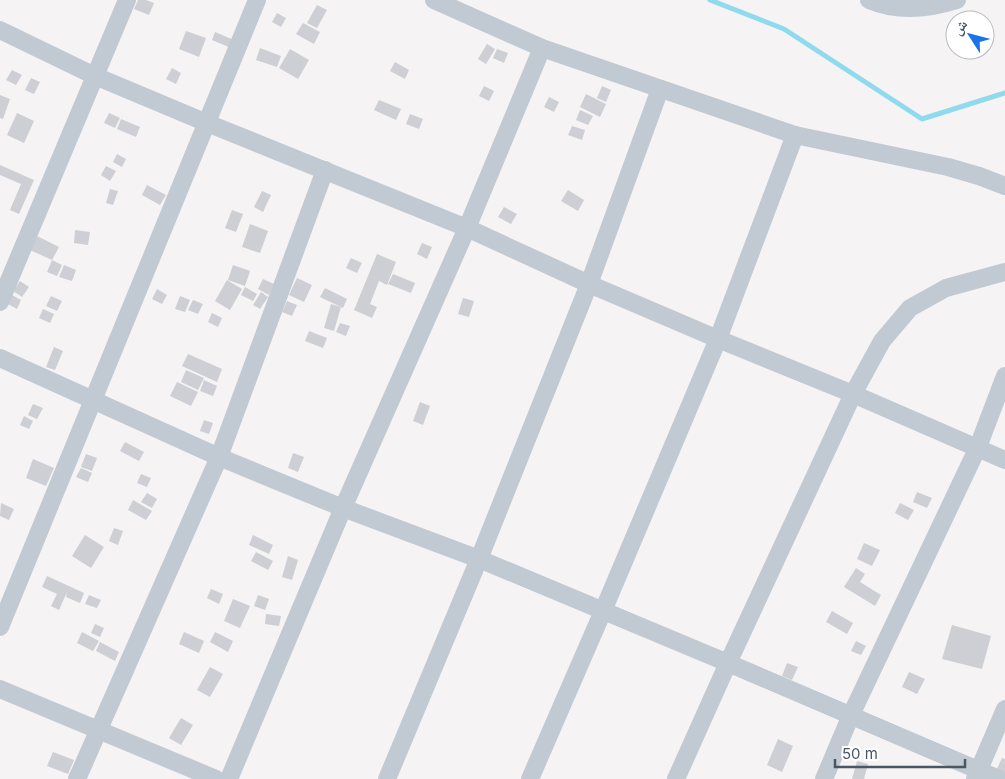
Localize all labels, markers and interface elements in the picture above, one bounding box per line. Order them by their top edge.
north arrow [945,10,995,60]
text: ش [948,16,971,39]
scale bar [835,736,965,768]
text: 50 m [842,744,878,763]

